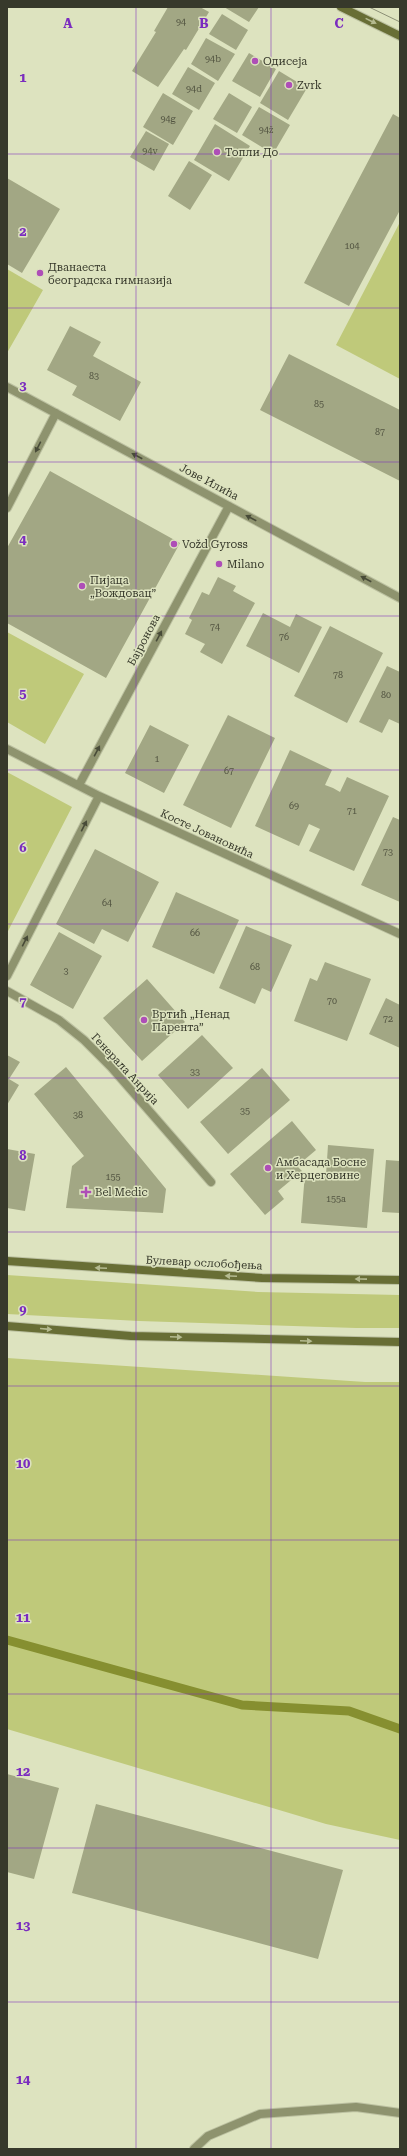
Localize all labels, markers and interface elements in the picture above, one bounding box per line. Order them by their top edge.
text: A [63,16,73,31]
text: B [199,16,209,31]
text: C [334,16,344,31]
house number: 94 [176,17,186,27]
one-way arrow [365,18,376,24]
house number: 94b [205,54,221,64]
place label: Одисеја [263,55,307,68]
marker: Одисеја [250,56,260,66]
text: 1 [19,70,27,85]
place label: Zvrk [297,79,322,92]
marker: Zvrk [284,80,294,90]
house number: 94d [186,84,202,94]
house number: 94g [160,114,176,124]
house number: 94ž [259,125,274,135]
house number: 94v [142,146,158,156]
place label: Топли До [225,146,278,159]
marker: Топли До [212,147,222,157]
text: 2 [19,224,27,239]
house number: 104 [344,241,360,251]
place label: Дванаеста београдска гимназија [48,261,172,287]
marker: Дванаеста београдска гимназија [35,268,45,278]
house number: 83 [89,371,99,381]
text: 3 [19,378,27,393]
house number: 85 [314,399,324,409]
house number: 87 [375,427,385,437]
one-way arrow [35,441,42,453]
one-way arrow [131,453,142,459]
street label: Јове Илића [177,461,241,503]
one-way arrow [245,514,257,521]
text: 4 [19,532,27,547]
place label: Vožd Gyross [182,538,248,551]
marker: Vožd Gyross [169,539,179,549]
place label: Milano [227,558,264,571]
marker: Milano [214,559,224,569]
place label: Пијаца „Вождовац” [90,574,157,600]
one-way arrow [360,576,371,583]
marker: Пијаца „Вождовац” [77,581,87,591]
street label: Бајронова [125,612,163,668]
house number: 74 [210,622,220,632]
one-way arrow [156,630,162,642]
house number: 76 [279,632,289,642]
house number: 78 [333,670,343,680]
text: 5 [19,686,27,701]
house number: 80 [381,690,391,700]
one-way arrow [94,745,100,756]
house number: 1 [154,754,160,764]
house number: 67 [224,766,234,776]
house number: 69 [289,801,299,811]
house number: 71 [347,806,357,816]
street label: Косте Јовановића [158,807,256,861]
one-way arrow [81,820,87,831]
text: 6 [19,840,27,855]
house number: 73 [383,847,393,857]
house number: 64 [102,898,112,908]
house number: 66 [190,928,200,938]
one-way arrow [22,935,28,947]
house number: 68 [250,962,260,972]
house number: 3 [63,966,69,976]
text: 7 [19,994,27,1009]
house number: 70 [327,996,337,1006]
place label: Вртић „Ненад Парента” [152,1008,230,1034]
house number: 72 [383,1014,393,1024]
marker: Вртић „Ненад Парента” [139,1015,149,1025]
street label: Генерала Анрија [89,1031,161,1107]
house number: 33 [190,1067,200,1077]
house number: 35 [240,1106,250,1116]
house number: 38 [73,1110,83,1120]
text: 8 [19,1148,27,1163]
place label: Амбасада Босне и Херцеговине [276,1156,366,1182]
marker: Амбасада Босне и Херцеговине [263,1163,273,1173]
house number: 155 [105,1172,121,1182]
marker: Bel Medic [80,1186,92,1198]
place label: Bel Medic [95,1186,148,1199]
house number: 155a [326,1194,346,1204]
street label: Булевар ослобођења [145,1253,263,1273]
one-way arrow [95,1265,107,1272]
one-way arrow [225,1272,237,1279]
one-way arrow [354,1276,367,1282]
text: 9 [19,1302,27,1317]
one-way arrow [40,1325,52,1332]
one-way arrow [170,1334,183,1340]
one-way arrow [300,1338,313,1344]
text: 10 [16,1456,30,1471]
text: 11 [16,1610,30,1625]
text: 12 [16,1764,30,1779]
text: 13 [16,1918,30,1933]
text: 14 [16,2072,31,2087]

